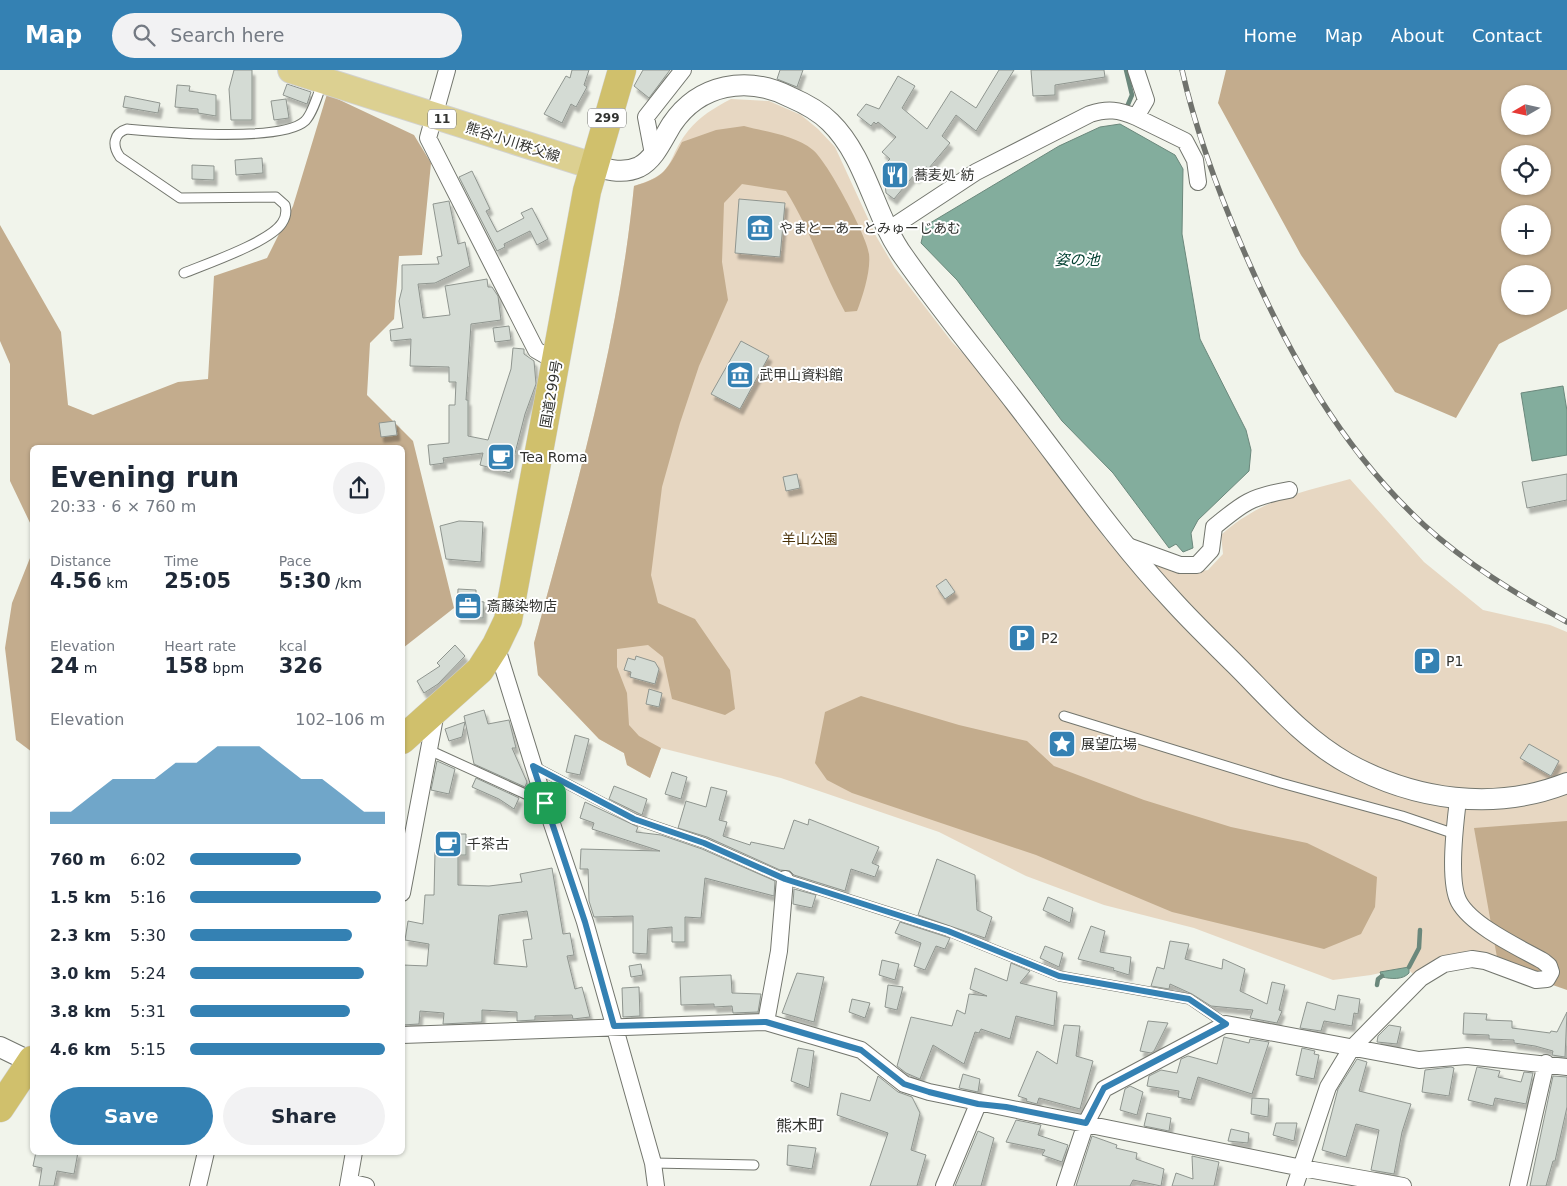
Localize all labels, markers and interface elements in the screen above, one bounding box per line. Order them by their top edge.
search box [112,13,462,58]
text: Map [25,21,82,49]
icon: search [130,21,158,49]
text: Search here [170,24,284,46]
text: Home [1244,25,1297,46]
text: Map [1325,25,1363,46]
text: About [1391,25,1444,46]
text: Contact [1472,25,1542,46]
north arrow [1501,85,1551,135]
map controls [1501,85,1551,315]
road number: 299 [588,108,626,128]
road number: 11 [428,110,456,129]
street label: 熊谷小川秩父線 [464,119,562,165]
button: locate [1501,145,1551,195]
restaurant icon: 蕎麦処 紡 [880,160,910,190]
place label: 蕎麦処 紡 [914,167,974,183]
button: + [1501,205,1551,255]
museum icon: やまとーあーとみゅーじあむ [745,213,775,243]
place label: やまとーあーとみゅーじあむ [779,220,961,236]
water label: 姿の池 [1054,251,1101,269]
button: − [1501,265,1551,315]
street label: 国道299号 [537,359,565,429]
museum icon: 武甲山資料館 [725,360,755,390]
place label: 武甲山資料館 [759,367,843,383]
cafe icon: Tea Roma [486,442,516,472]
place label: Tea Roma [519,449,588,465]
text: Evening run [50,461,239,494]
button: share [333,462,385,514]
text: 20:33 · 6 × 760 m [50,497,196,516]
park label: 羊山公園 [782,531,838,547]
text: Distance [50,553,111,569]
text: Time [164,553,199,569]
text: Pace [279,553,311,569]
text: 4.56 [50,569,102,593]
text: 25:05 [164,569,231,593]
text: 5:30 [279,569,331,593]
text: km [102,575,128,591]
text: /km [331,575,362,591]
office icon: 斎藤染物店 [453,591,483,621]
place label: 斎藤染物店 [487,598,557,614]
parking icon: P2 [1007,623,1037,653]
place label: P2 [1041,630,1058,646]
text: Elevation [50,638,115,654]
text: Heart rate [164,638,236,654]
text: kcal [279,638,307,654]
parking icon: P1 [1412,646,1442,676]
place label: P1 [1446,653,1463,669]
text: 24 [50,654,79,678]
text: 158 [164,654,208,678]
text: 326 [279,654,323,678]
text: m [79,660,97,676]
text: bpm [208,660,244,676]
text: Elevation [50,710,124,729]
text: 102–106 m [295,710,385,729]
place icon: 展望広場 [1047,729,1077,759]
place label: 展望広場 [1081,736,1137,752]
pin [524,782,566,824]
icon: arrive [531,789,559,817]
cafe icon: 千茶古 [433,829,463,859]
place label: 千茶古 [467,836,509,852]
text: 760 m [50,850,106,869]
text: 6:02 [130,850,166,869]
text: 1.5 km [50,888,111,907]
text: 5:16 [130,888,166,907]
text: 2.3 km [50,926,111,945]
text: 5:30 [130,926,166,945]
text: 3.0 km [50,964,111,983]
text: 5:24 [130,964,166,983]
text: 3.8 km [50,1002,111,1021]
text: 5:31 [130,1002,166,1021]
text: 4.6 km [50,1040,111,1059]
text: 5:15 [130,1040,166,1059]
button: Save [50,1087,213,1145]
button: Share [223,1087,385,1145]
district label: 熊木町 [776,1116,824,1135]

